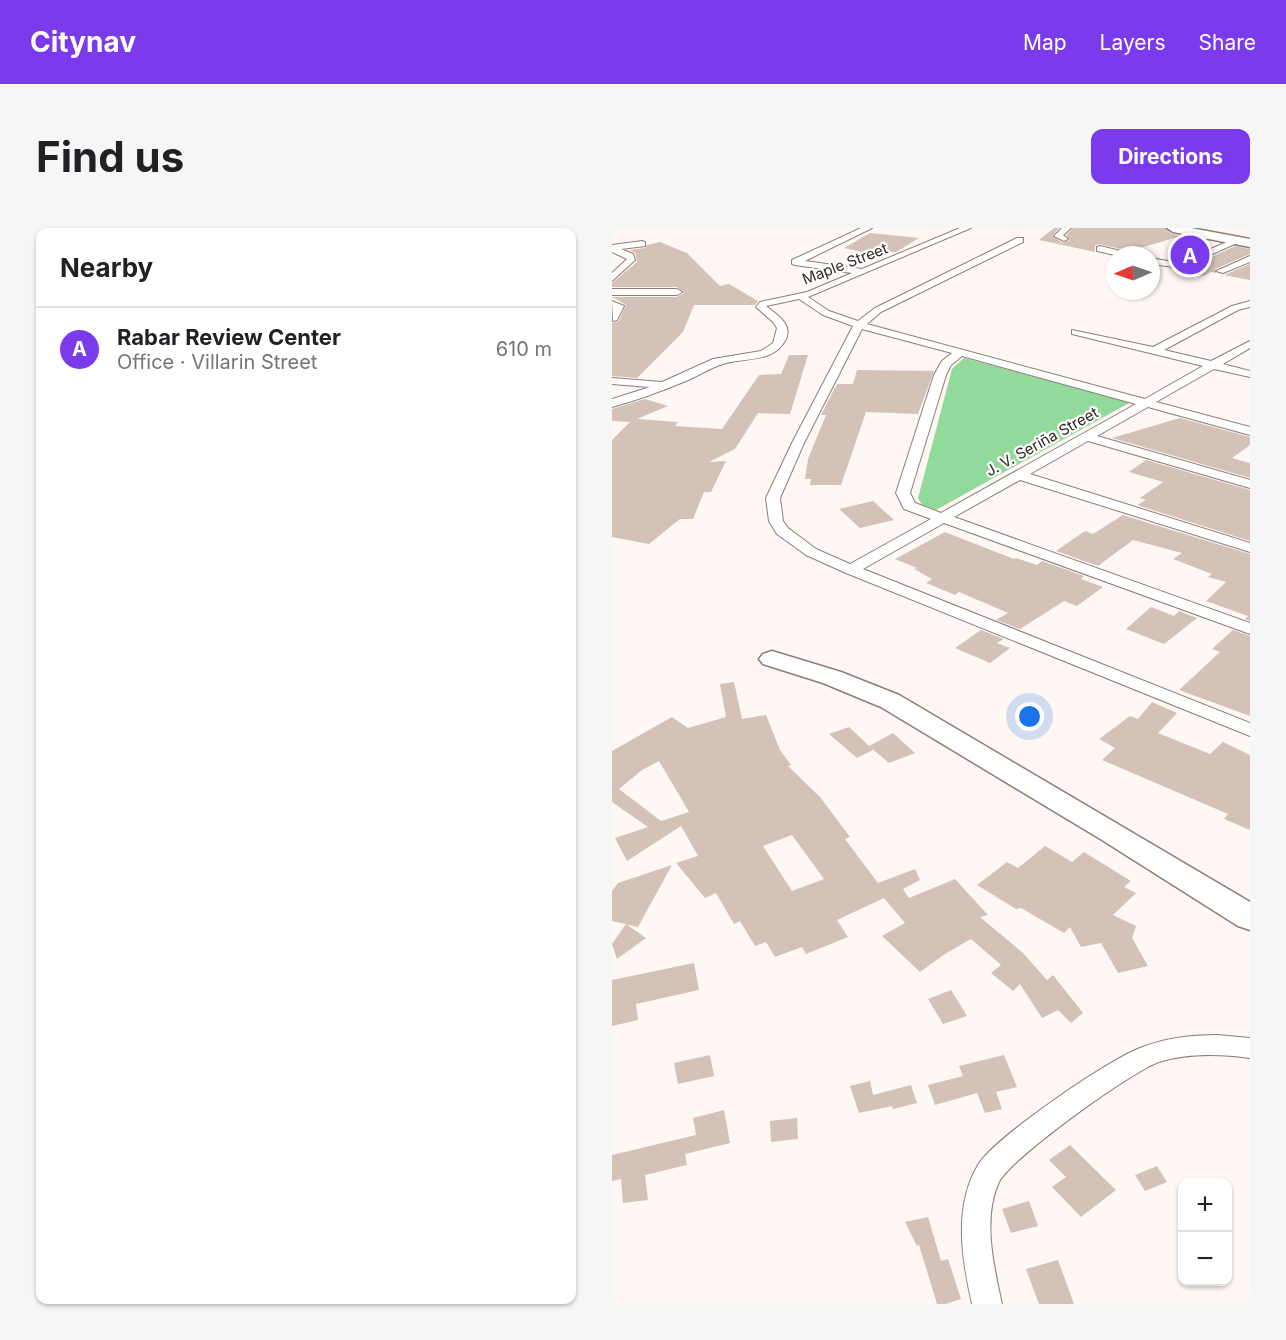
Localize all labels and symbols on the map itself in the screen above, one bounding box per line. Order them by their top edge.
pin: A [1170,232,1210,278]
street label: Maple Street [799,238,890,289]
north arrow [1106,246,1160,300]
street label: J. V. Seriña Street [982,403,1101,480]
your location [1015,702,1044,731]

